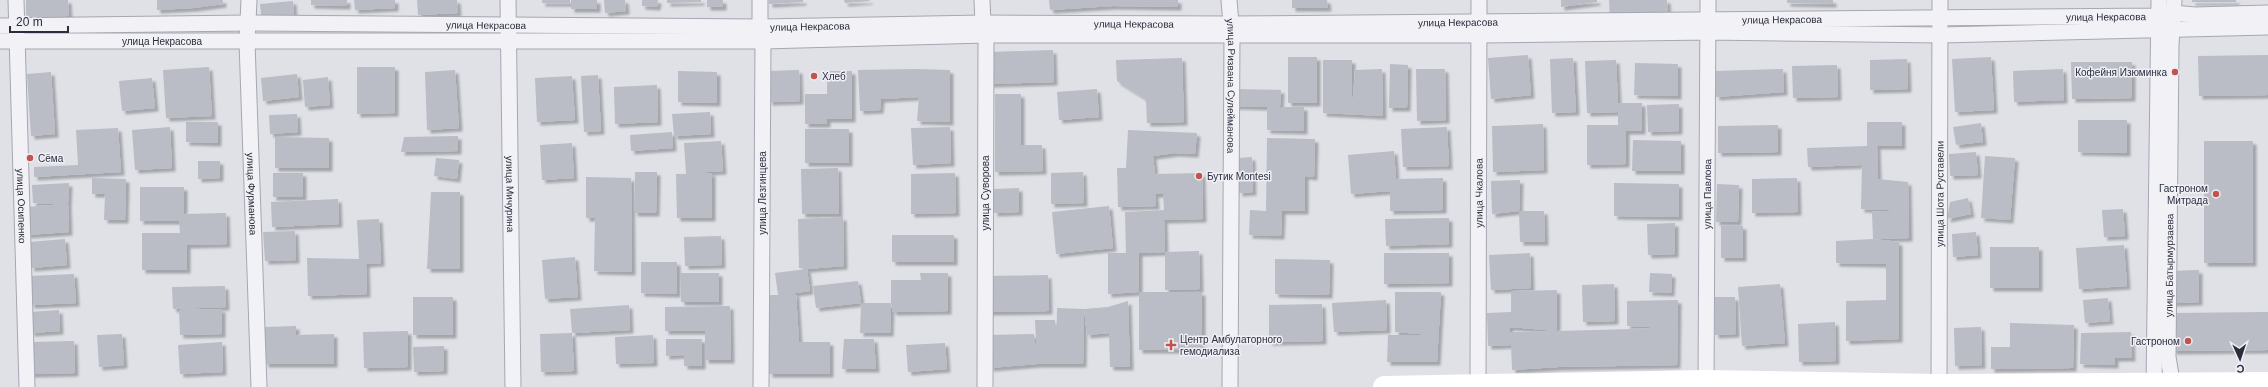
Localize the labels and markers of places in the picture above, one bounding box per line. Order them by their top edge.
place label: Кофейня Изюминка [2075,67,2167,78]
marker: Кофейня Изюминка [2170,67,2180,77]
marker: Хлеб [809,71,819,81]
place label: Хлеб [822,71,846,82]
marker: Сёма [25,153,35,163]
place label: Сёма [38,153,64,164]
marker: Бутик Montesi [1194,171,1204,181]
place label: Бутик Montesi [1207,171,1271,182]
place label: Гастроном Митрада [2159,183,2208,206]
marker: Гастроном Митрада [2211,189,2221,199]
place label: Центр Амбулаторного гемодиализа [1180,334,1282,357]
place label: Гастроном [2131,336,2180,347]
marker: Гастроном [2183,336,2193,346]
marker: Центр Амбулаторного гемодиализа [1165,339,1177,351]

